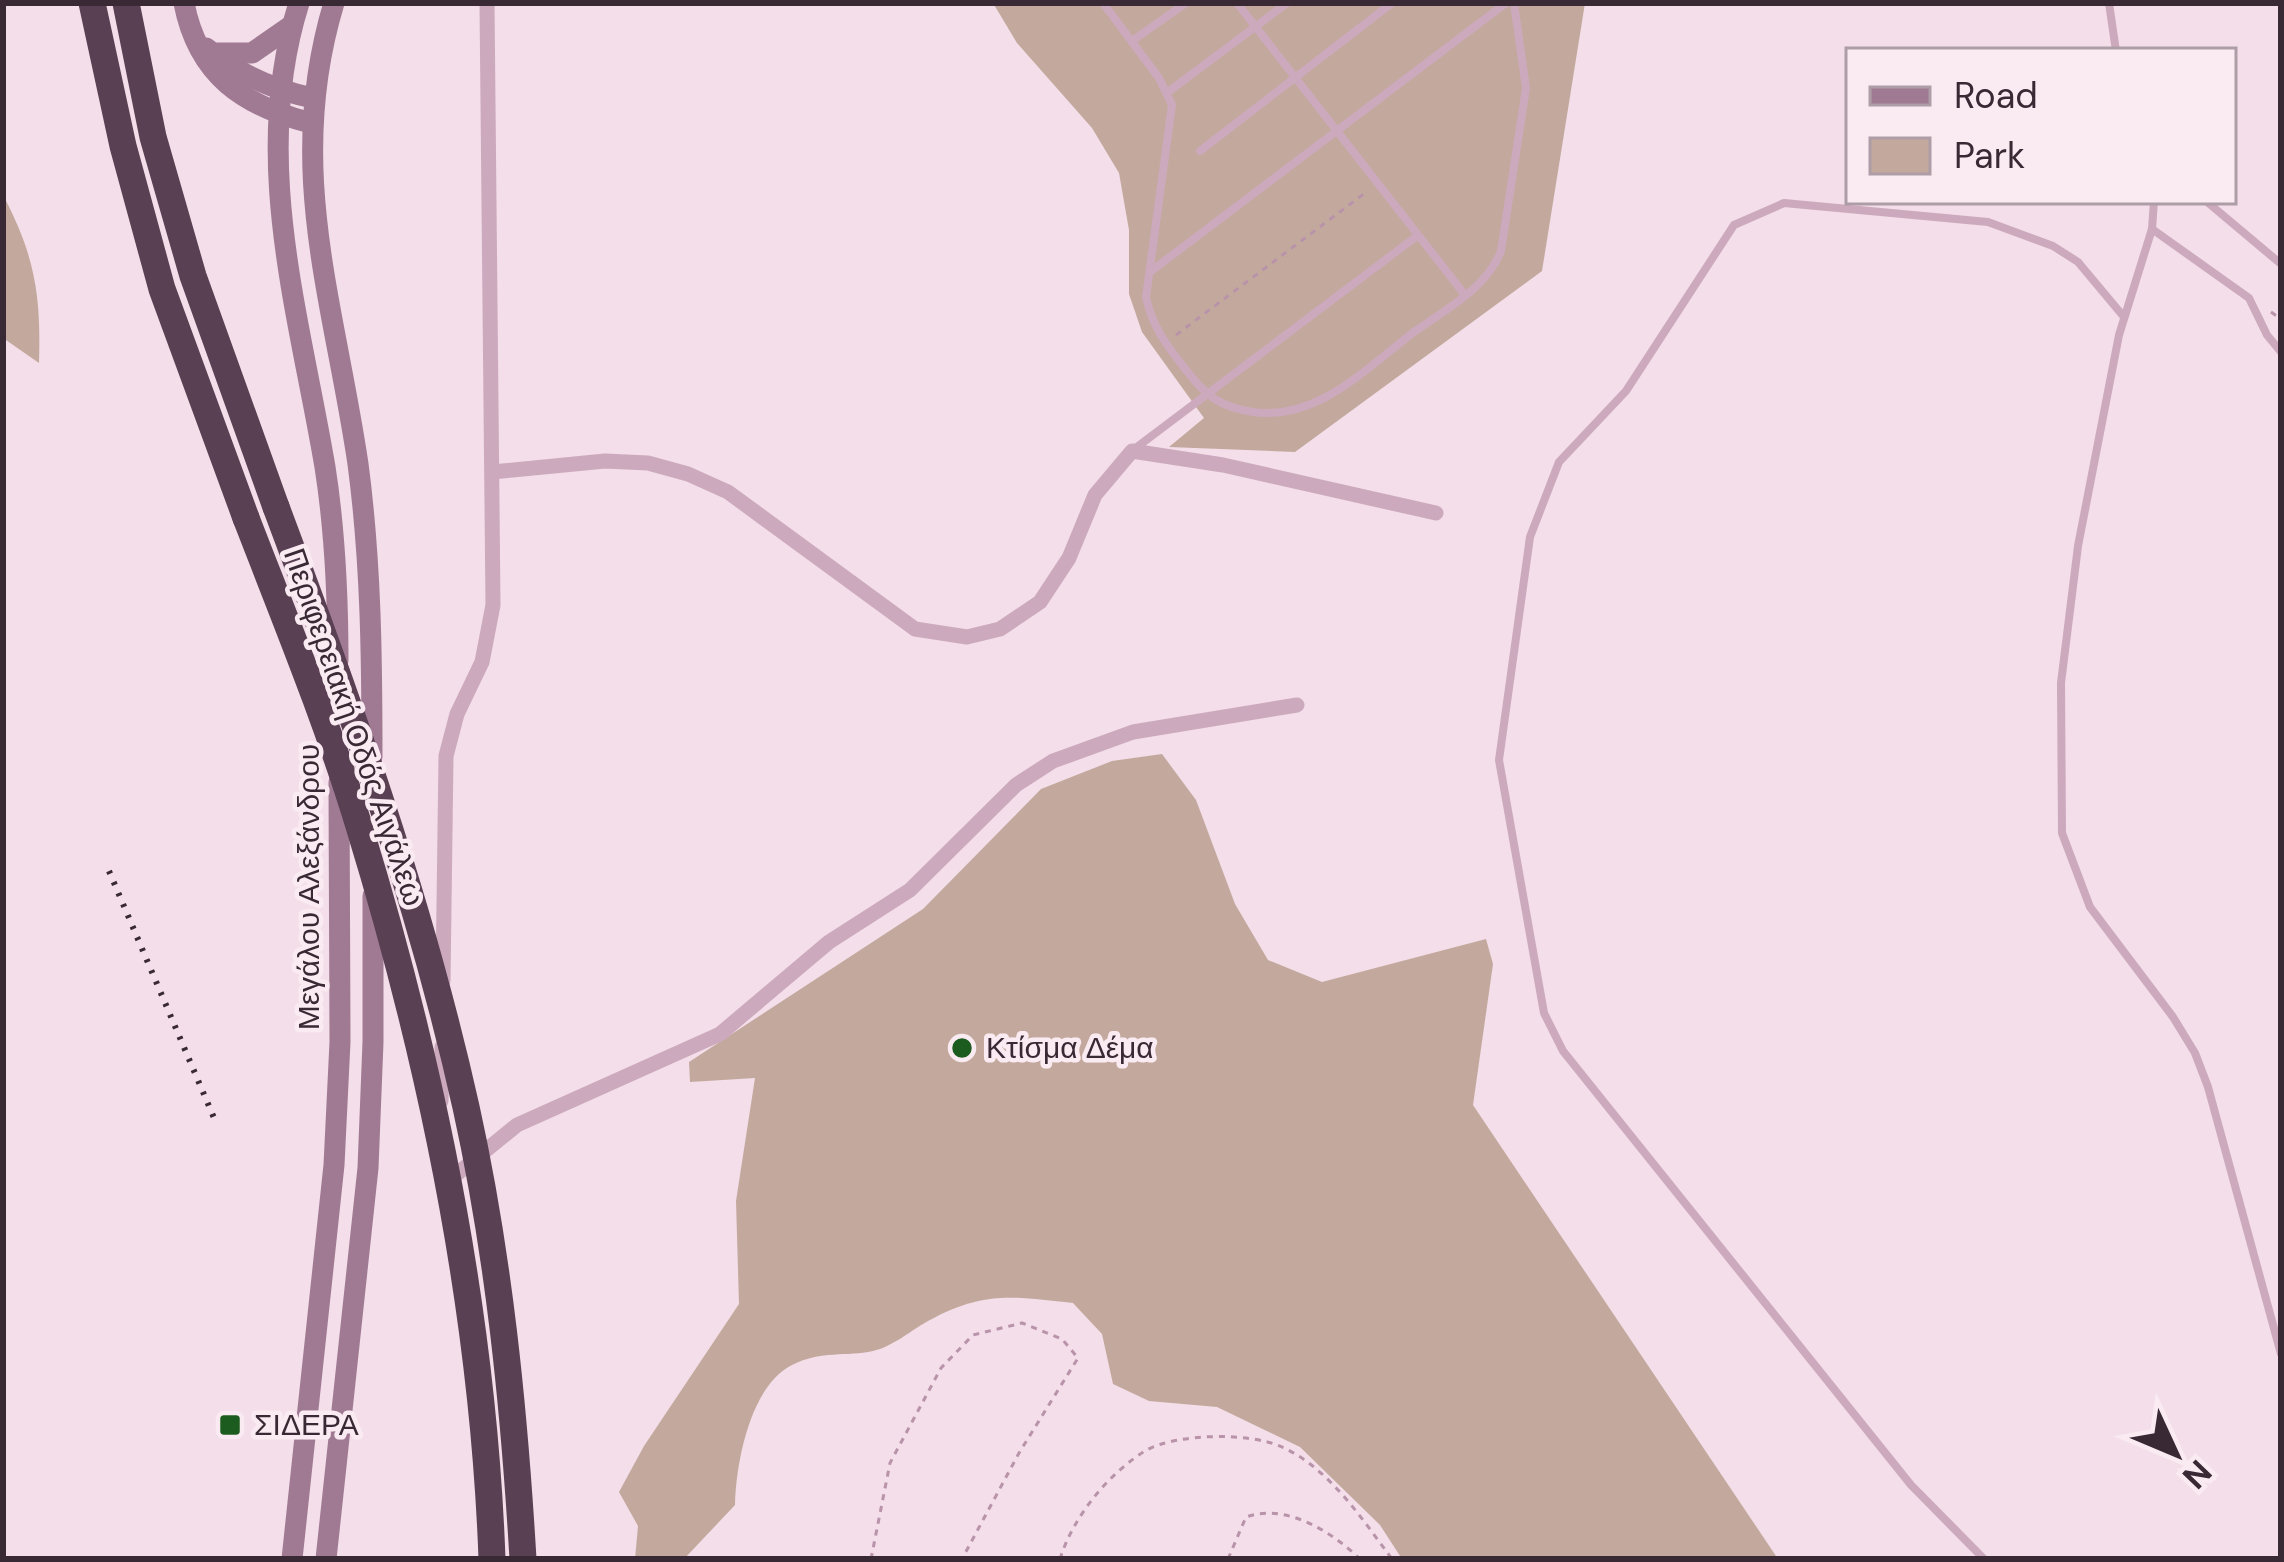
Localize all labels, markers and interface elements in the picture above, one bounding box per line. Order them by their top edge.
legend [1846,48,2236,204]
text: Road [1954,72,2038,119]
text: Park [1954,132,2025,179]
street label: Περιφερειακή Οδός Αιγάλεω [275,543,434,911]
street label: Μεγάλου Αλεξάνδρου [289,744,328,1030]
place label: Κτίσμα Δέμα [986,1028,1154,1067]
marker: Κτίσμα Δέμα [949,1035,975,1061]
north arrow [2116,1394,2236,1514]
place label: ΣΙΔΕΡΑ [254,1405,359,1444]
marker: ΣΙΔΕΡΑ [217,1412,243,1438]
text: N [2173,1451,2221,1498]

